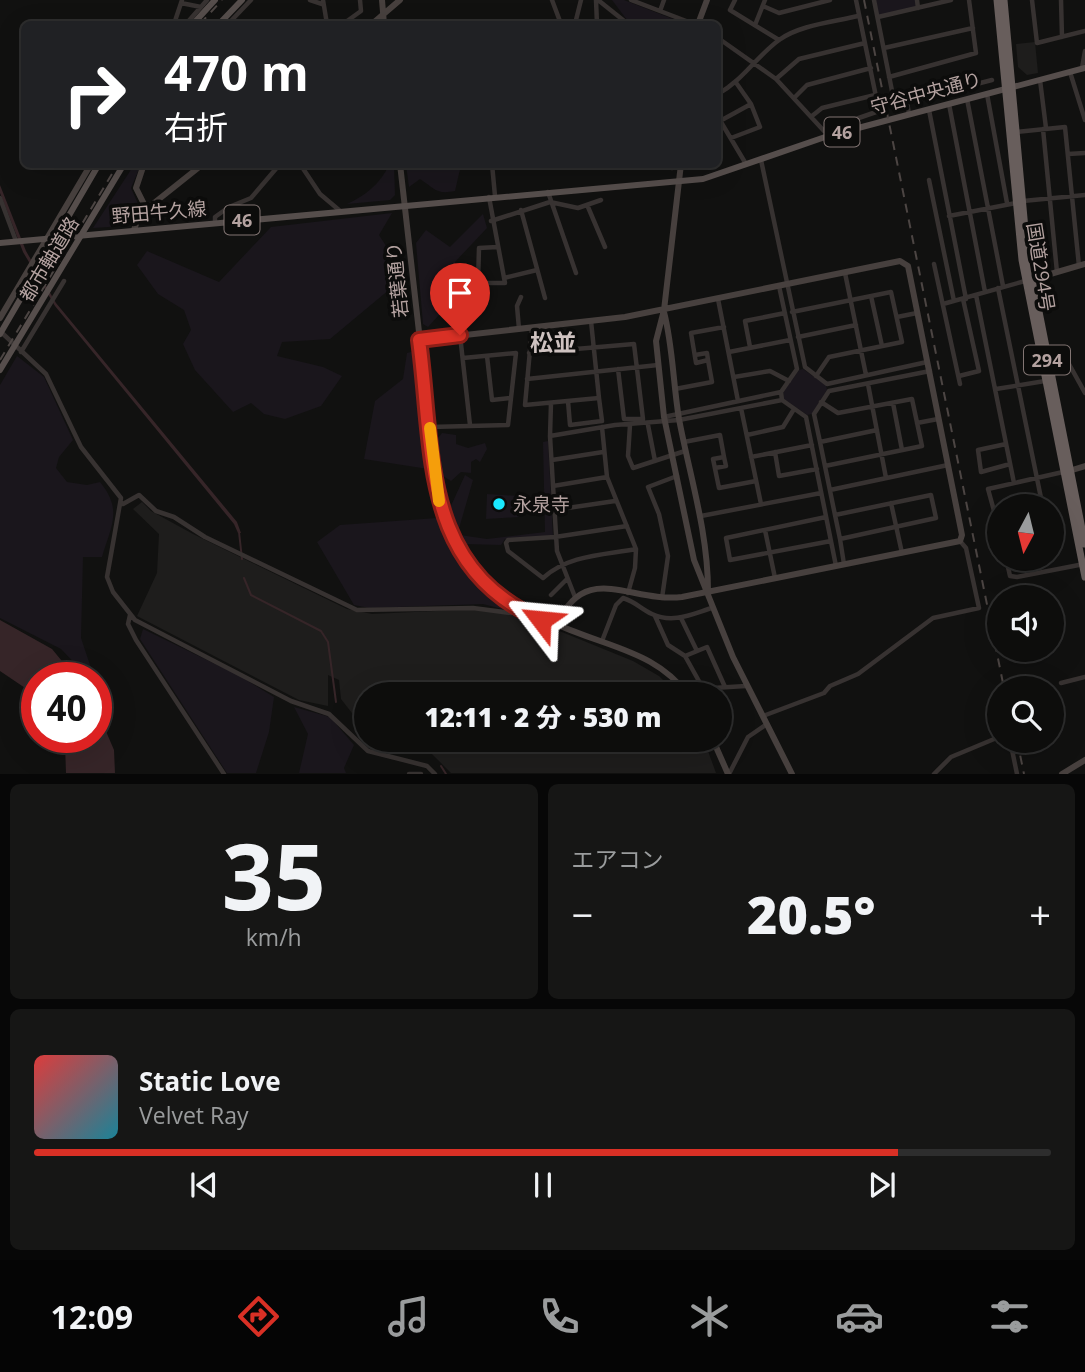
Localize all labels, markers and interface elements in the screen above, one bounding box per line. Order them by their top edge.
text: 470 m [164,39,309,105]
icon: right [49,49,140,140]
street label: 守谷中央通り [868,66,984,120]
text: 右折 [164,105,228,148]
road number: 46 [824,118,860,146]
street label: 野田牛久線 [111,195,207,229]
road number: 46 [224,205,260,234]
street label: 都市軸道路 [13,212,85,306]
street label: 国道294号 [1021,221,1061,313]
street label: 若葉通り [380,241,414,319]
pin [430,263,490,335]
icon: arrive [441,274,479,312]
district label: 松並 [530,326,576,358]
road number: 294 [1024,346,1070,374]
place label: 永泉寺 [513,491,570,517]
north arrow [987,494,1064,570]
map controls [987,494,1064,753]
marker: 永泉寺 [491,496,507,512]
position arrow [504,583,578,657]
button: sound [987,585,1064,662]
speed limit sign: 40 [21,662,112,753]
button: search [987,676,1064,753]
text: 12:11 · 2 分 · 530 m [425,699,661,735]
text: 35 [222,813,326,937]
text: エアコン [572,843,664,875]
text: 20.5° [747,878,875,949]
text: − [572,888,593,940]
text: + [1029,888,1051,940]
text: km/h [246,921,302,953]
text: Static Love [139,1063,281,1099]
text: Velvet Ray [139,1099,249,1131]
icon: previous [185,1166,223,1204]
icon: pause [524,1166,562,1204]
icon: next [863,1166,901,1204]
icon: directions [234,1292,283,1341]
icon: music [384,1292,433,1341]
icon: phone [535,1292,584,1341]
icon: climate [685,1292,734,1341]
icon: car [835,1292,884,1341]
icon: filters [985,1292,1034,1341]
text: 12:09 [51,1295,133,1338]

